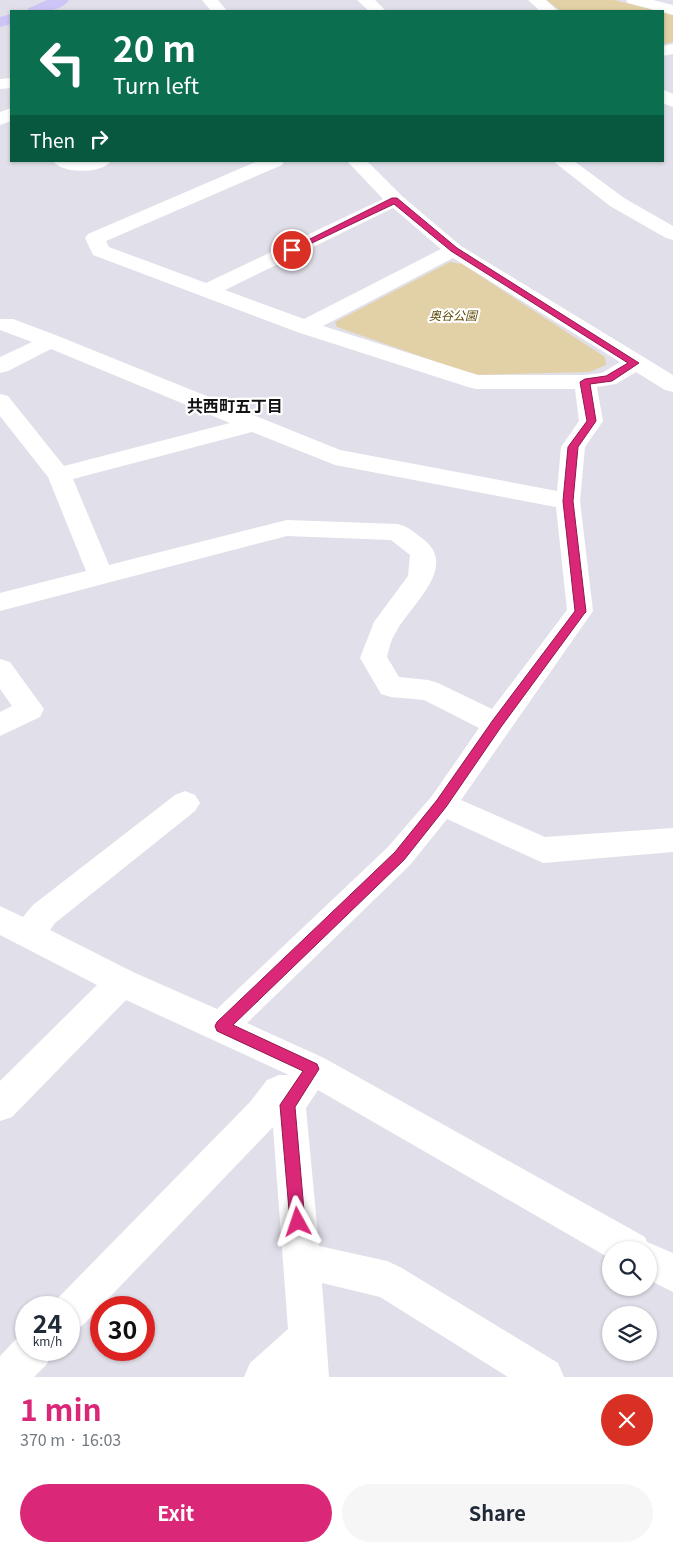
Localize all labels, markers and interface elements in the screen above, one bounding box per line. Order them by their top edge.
text: 20 m [113,21,196,72]
icon: left [30,30,95,95]
text: Turn left [113,68,199,100]
icon: right [85,125,113,153]
text: Then [30,126,75,153]
pin [271,229,313,271]
icon: arrive [278,236,306,264]
park label: 奥谷公園 [429,306,479,323]
district label: 共西町五丁目 [187,393,283,417]
position arrow [271,1195,323,1247]
map controls [602,1241,657,1361]
button: search [602,1241,657,1296]
speed limit sign: 30 [90,1296,155,1361]
text: 24 [33,1304,62,1340]
button: layers [602,1306,657,1361]
text: km/h [33,1332,62,1349]
text: 1 min [20,1386,102,1430]
button: close [601,1394,653,1446]
text: 370 m · 16:03 [20,1427,121,1451]
button: Exit [20,1484,332,1542]
button: Share [342,1484,653,1542]

